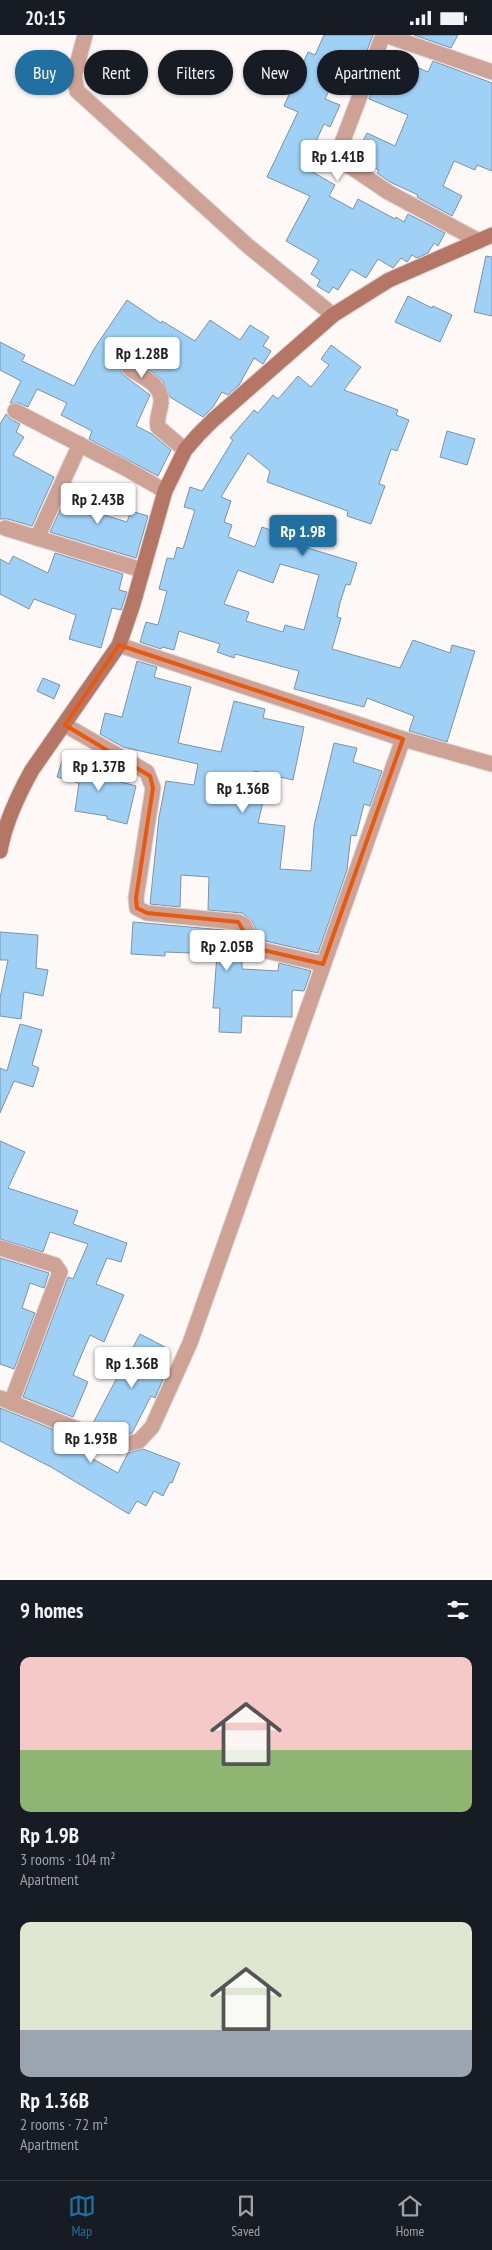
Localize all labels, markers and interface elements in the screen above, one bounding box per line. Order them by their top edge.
text: 20:15 [25,6,66,30]
chip: Buy [15,50,74,95]
chip: Rent [84,50,148,95]
chip: Filters [158,50,233,95]
chip: New [243,50,307,95]
chip: Apartment [317,50,419,95]
pin: Rp 1.41B [286,139,390,182]
text: Rp 1.41B [312,146,364,166]
pin: Rp 1.28B [90,337,194,379]
text: Rp 1.28B [116,343,168,363]
pin: Rp 2.43B [46,483,150,525]
text: Rp 2.43B [72,489,124,509]
pin: Rp 1.9B [257,515,349,557]
text: Rp 1.9B [280,521,326,541]
pin: Rp 1.37B [47,749,151,792]
text: Rp 1.37B [73,756,125,776]
pin: Rp 1.36B [191,771,295,814]
text: Rp 1.36B [217,778,269,798]
pin: Rp 2.05B [175,929,279,972]
text: Rp 2.05B [201,936,253,956]
pin: Rp 1.36B [80,1347,184,1389]
text: Rp 1.36B [106,1353,158,1373]
pin: Rp 1.93B [39,1421,143,1464]
text: Rp 1.93B [65,1428,117,1448]
icon: filters [444,1596,472,1624]
text: 9 homes [20,1597,83,1624]
icon: home [201,1689,291,1779]
text: Rp 1.9B [20,1822,79,1849]
text: 3 rooms · 104 m² [20,1849,116,1869]
text: Apartment [20,1869,79,1889]
icon: home [201,1954,291,2044]
text: Rp 1.36B [20,2087,89,2114]
text: 2 rooms · 72 m² [20,2114,108,2134]
text: Apartment [20,2134,79,2154]
tab: Map [68,2192,96,2240]
tab: Saved [231,2192,260,2240]
tab: Home [396,2192,424,2240]

